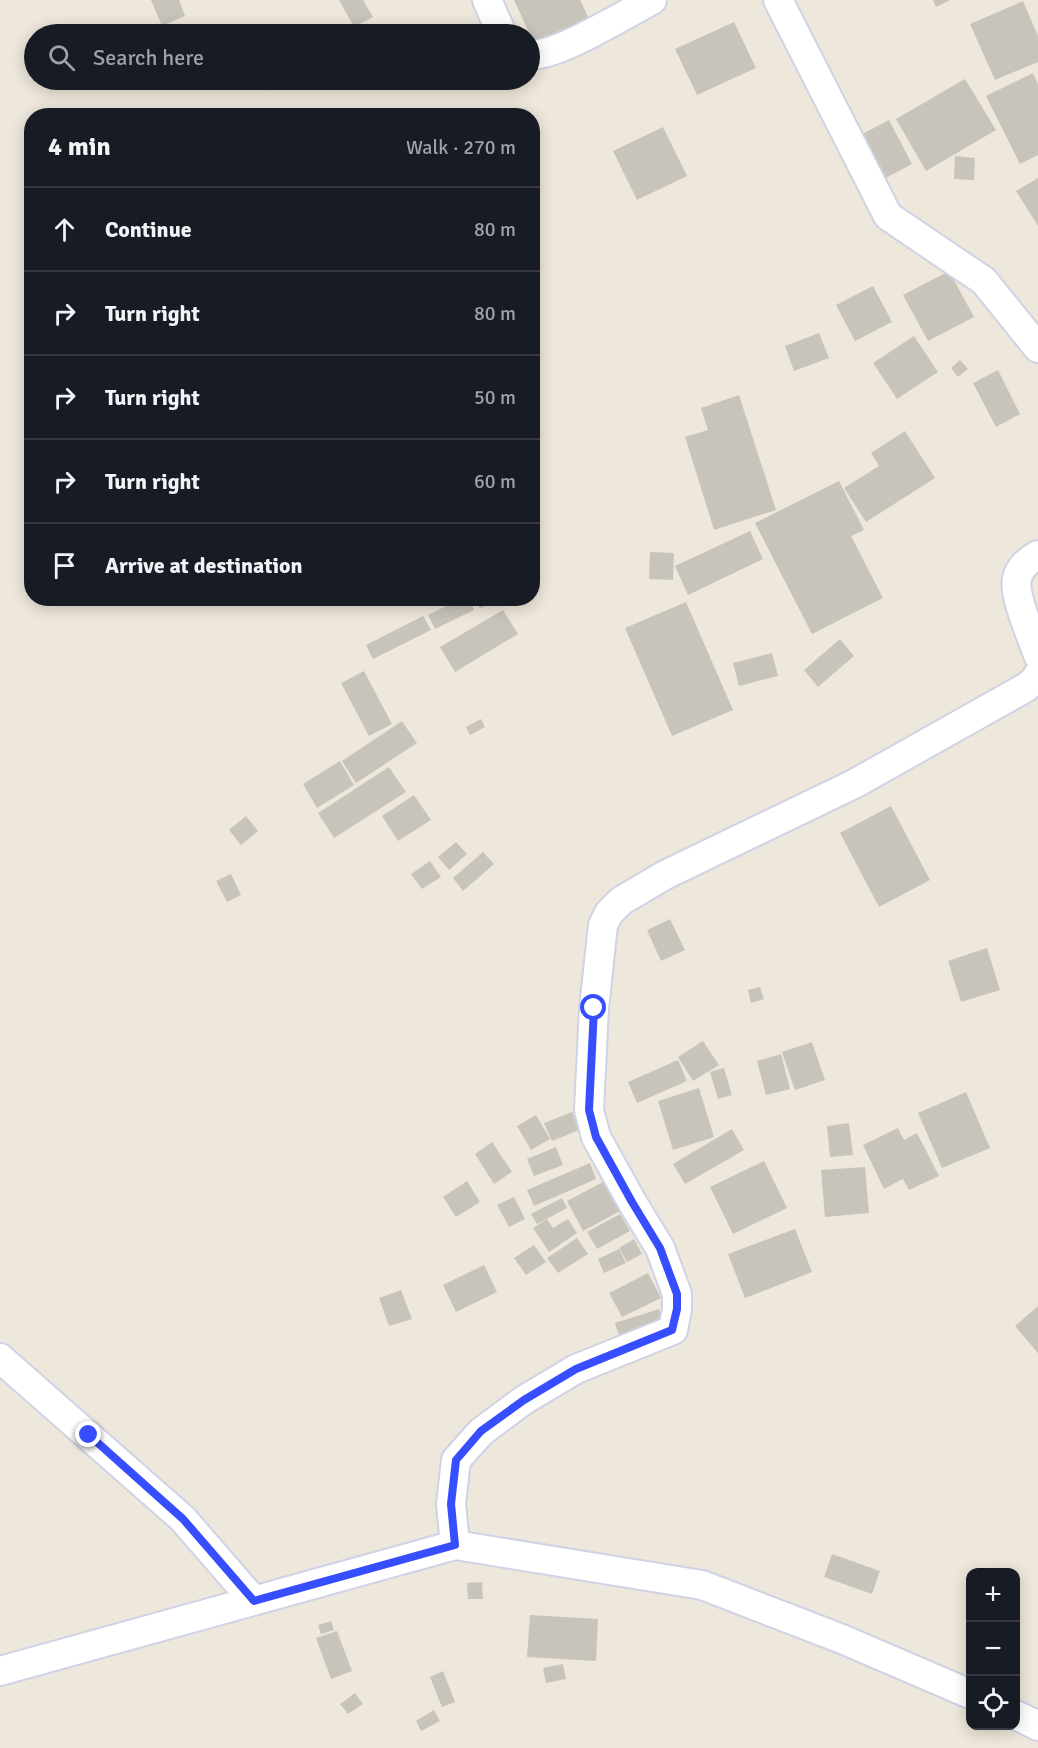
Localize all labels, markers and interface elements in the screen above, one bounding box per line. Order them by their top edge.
search box [24,24,540,90]
icon: search [45,41,78,74]
text: Search here [93,44,204,71]
text: 4 min [48,131,111,163]
text: Walk · 270 m [406,135,516,160]
icon: ahead [48,213,81,246]
text: Continue [105,216,192,243]
text: 80 m [474,217,516,242]
icon: right [48,297,81,330]
text: Turn right [105,300,200,327]
text: 80 m [474,301,516,326]
icon: right [48,381,81,414]
text: Turn right [105,384,200,411]
text: 50 m [474,385,516,410]
icon: right [48,465,81,498]
text: Turn right [105,468,200,495]
text: 60 m [474,469,516,494]
icon: arrive [48,549,81,582]
text: Arrive at destination [105,552,302,579]
route start [580,994,606,1020]
route end [75,1421,101,1447]
map controls [966,1568,1020,1730]
button: + [966,1568,1020,1622]
button: − [966,1622,1020,1676]
button: locate [966,1676,1020,1730]

